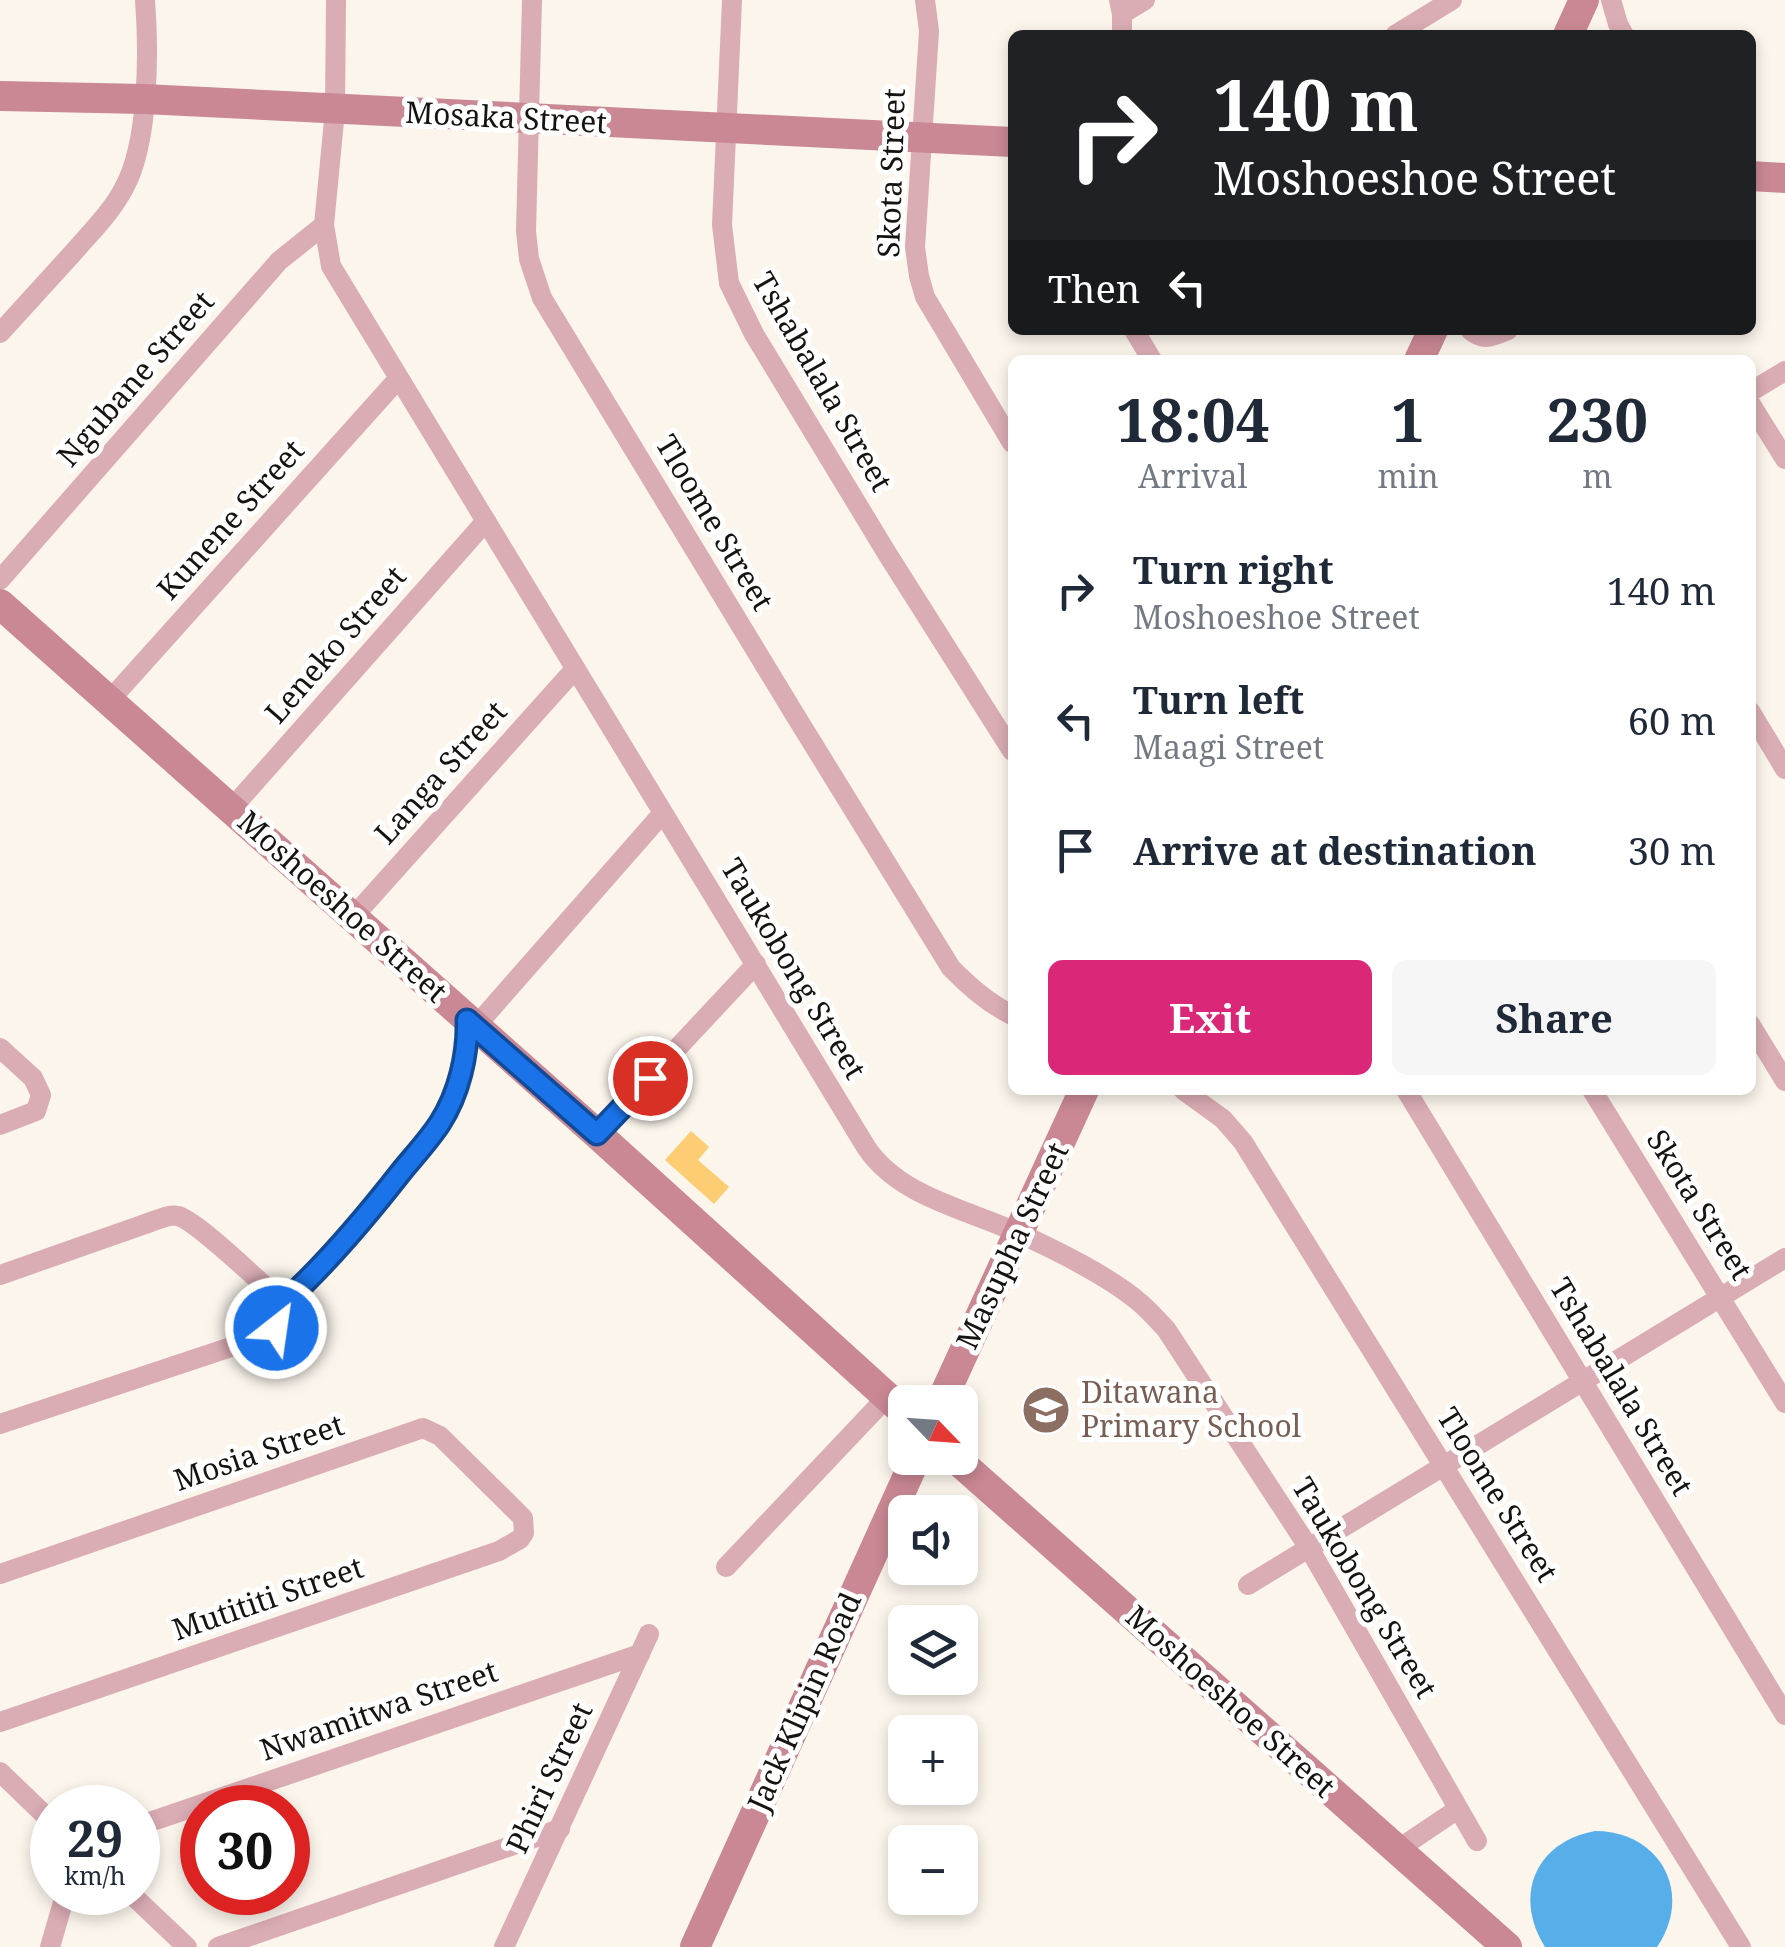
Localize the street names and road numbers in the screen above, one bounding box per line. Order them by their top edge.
street label: Skota Street [867,88,914,258]
street label: Mosaka Street [404,91,608,142]
street label: Tshabalala Street [744,264,903,498]
street label: Ngubane Street [47,281,223,475]
street label: Tloome Street [647,427,784,618]
street label: Kunene Street [147,430,313,608]
street label: Leneko Street [255,557,415,731]
street label: Langa Street [365,692,515,852]
street label: Moshoeshoe Street [229,801,457,1011]
street label: Taukobong Street [712,850,876,1086]
street label: Skota Street [1638,1121,1763,1287]
street label: Masupha Street [946,1135,1077,1355]
street label: Tshabalala Street [1541,1270,1703,1503]
street label: Tloome Street [1428,1399,1568,1589]
street label: Mosia Street [168,1403,349,1500]
street label: Taukobong Street [1283,1469,1447,1705]
street label: Mutititi Street [167,1546,368,1649]
street label: Jack Klipin Road [737,1586,870,1818]
street label: Moshoeshoe Street [1117,1596,1345,1806]
street label: Nwamitwa Street [254,1650,503,1769]
street label: Phiri Street [496,1695,601,1859]

